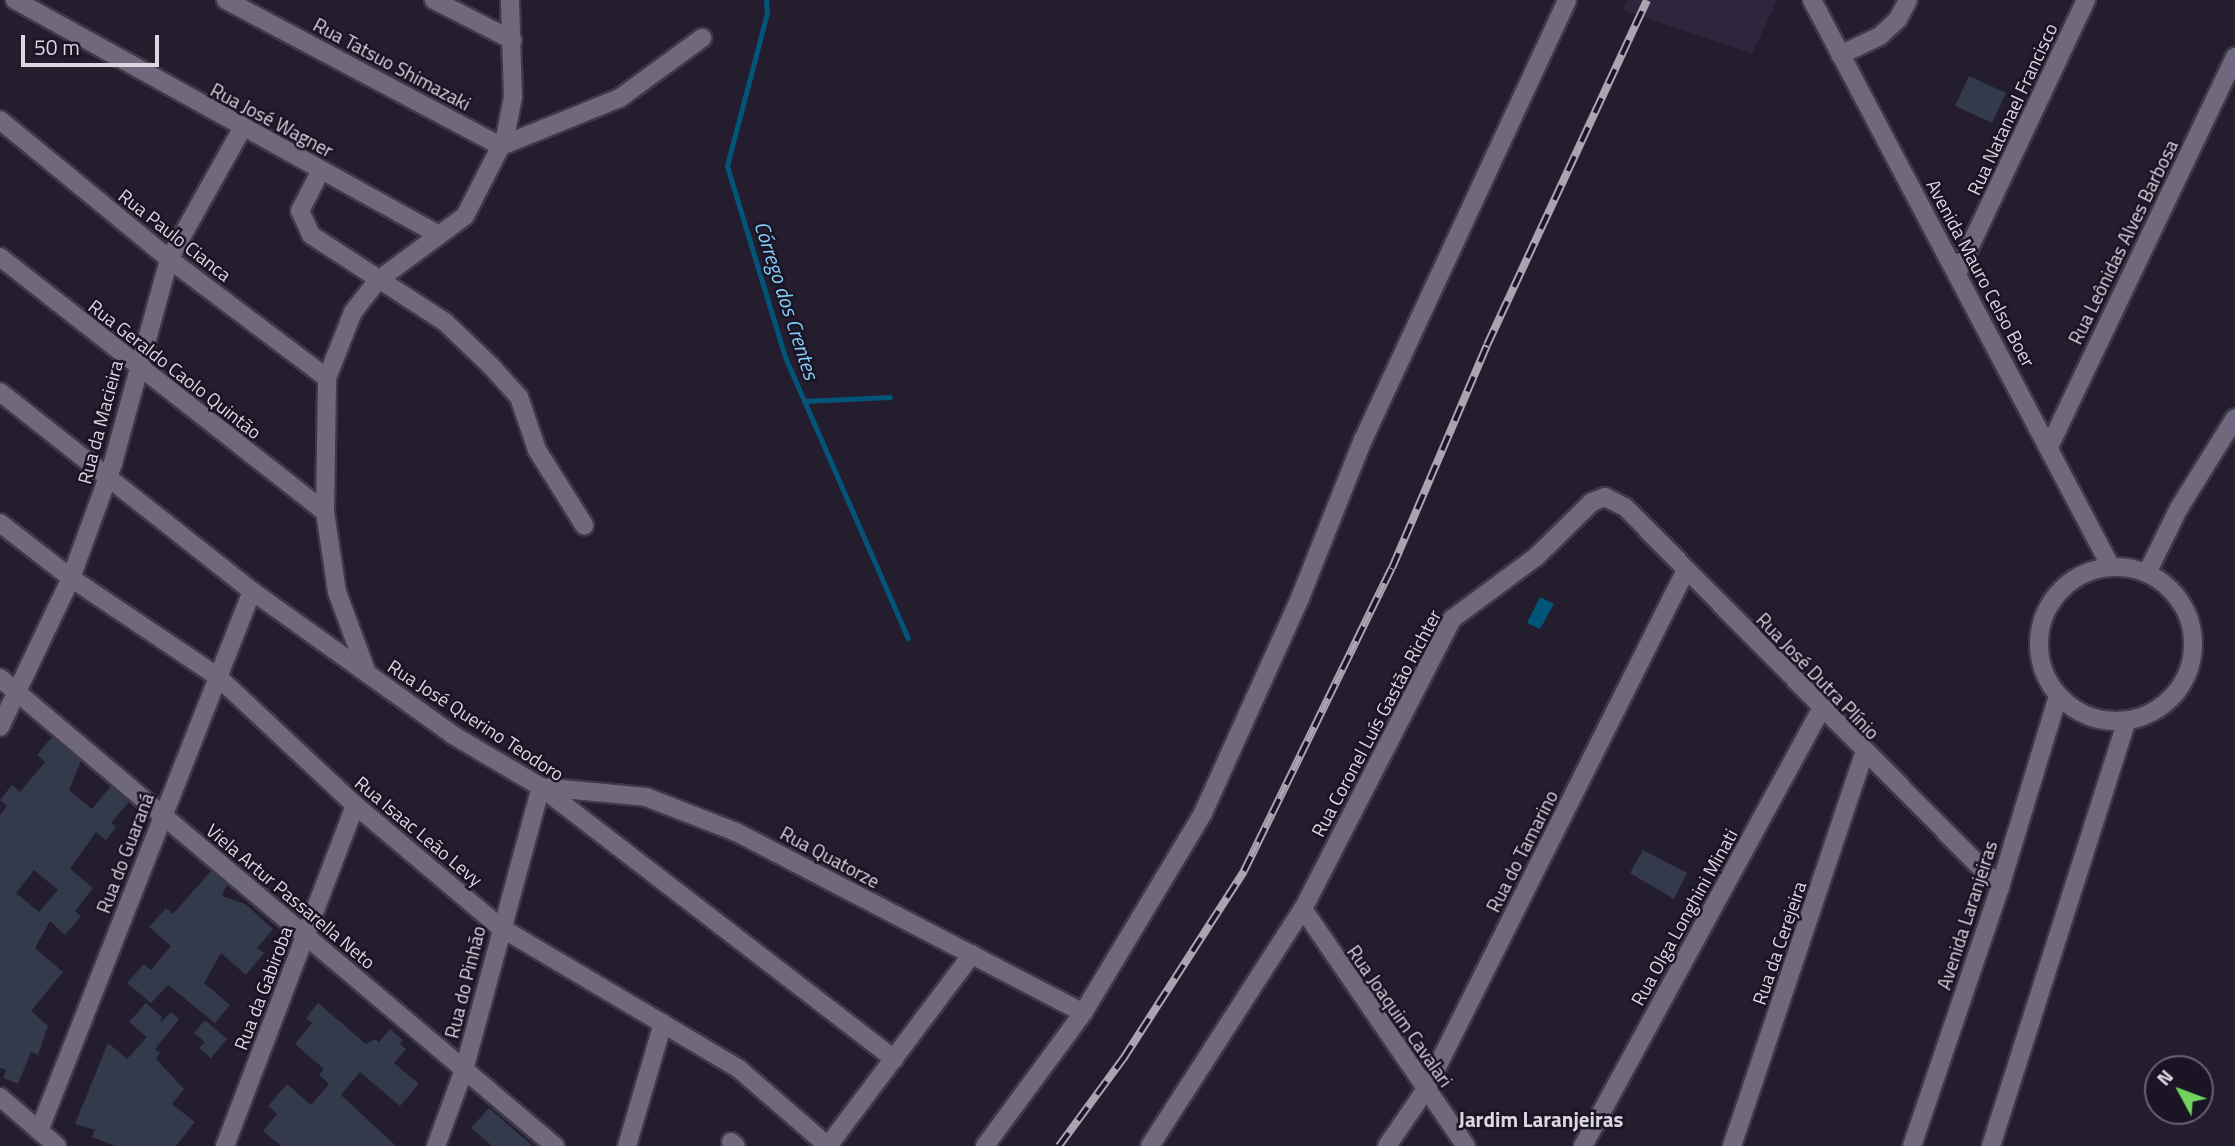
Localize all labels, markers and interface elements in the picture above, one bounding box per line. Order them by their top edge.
street label: Rua Tatsuo Shimazaki [310,13,474,115]
street label: Rua Natanael Francisco [1962,19,2062,199]
scale bar [24,21,163,65]
text: 50 m [34,31,80,63]
street label: Rua José Wagner [207,78,337,162]
street label: Rua Leônidas Alves Barbosa [2064,136,2182,348]
street label: Avenida Mauro Celso Boer [1922,175,2040,371]
street label: Rua Paulo Cianca [114,184,236,286]
water label: Córrego dos Crentes [749,218,825,382]
street label: Rua Geraldo Caolo Quintão [84,294,266,444]
street label: Rua da Macieira [73,358,127,486]
street label: Rua Coronel Luís Gastão Richter [1306,605,1446,841]
street label: Rua José Dutra Plínio [1752,608,1884,744]
street label: Rua José Querino Teodoro [384,655,568,785]
street label: Rua Isaac Leão Levy [351,771,487,891]
street label: Rua do Tamarino [1481,786,1563,916]
street label: Rua do Guaraná [92,790,158,916]
street label: Viela Artur Passarella Neto [202,819,380,973]
street label: Rua Quatorze [777,821,883,893]
street label: Rua Olga Longhini Minati [1626,825,1742,1009]
street label: Avenida Laranjeiras [1932,838,2002,992]
street label: Rua da Cerejeira [1747,878,1811,1008]
street label: Rua da Gabiroba [229,923,297,1053]
street label: Rua do Pinhão [440,923,490,1041]
street label: Rua Joaquim Cavalari [1343,941,1457,1091]
north arrow [2144,1055,2214,1125]
text: N [2149,1063,2180,1092]
district label: Jardim Laranjeiras [1459,1106,1623,1132]

